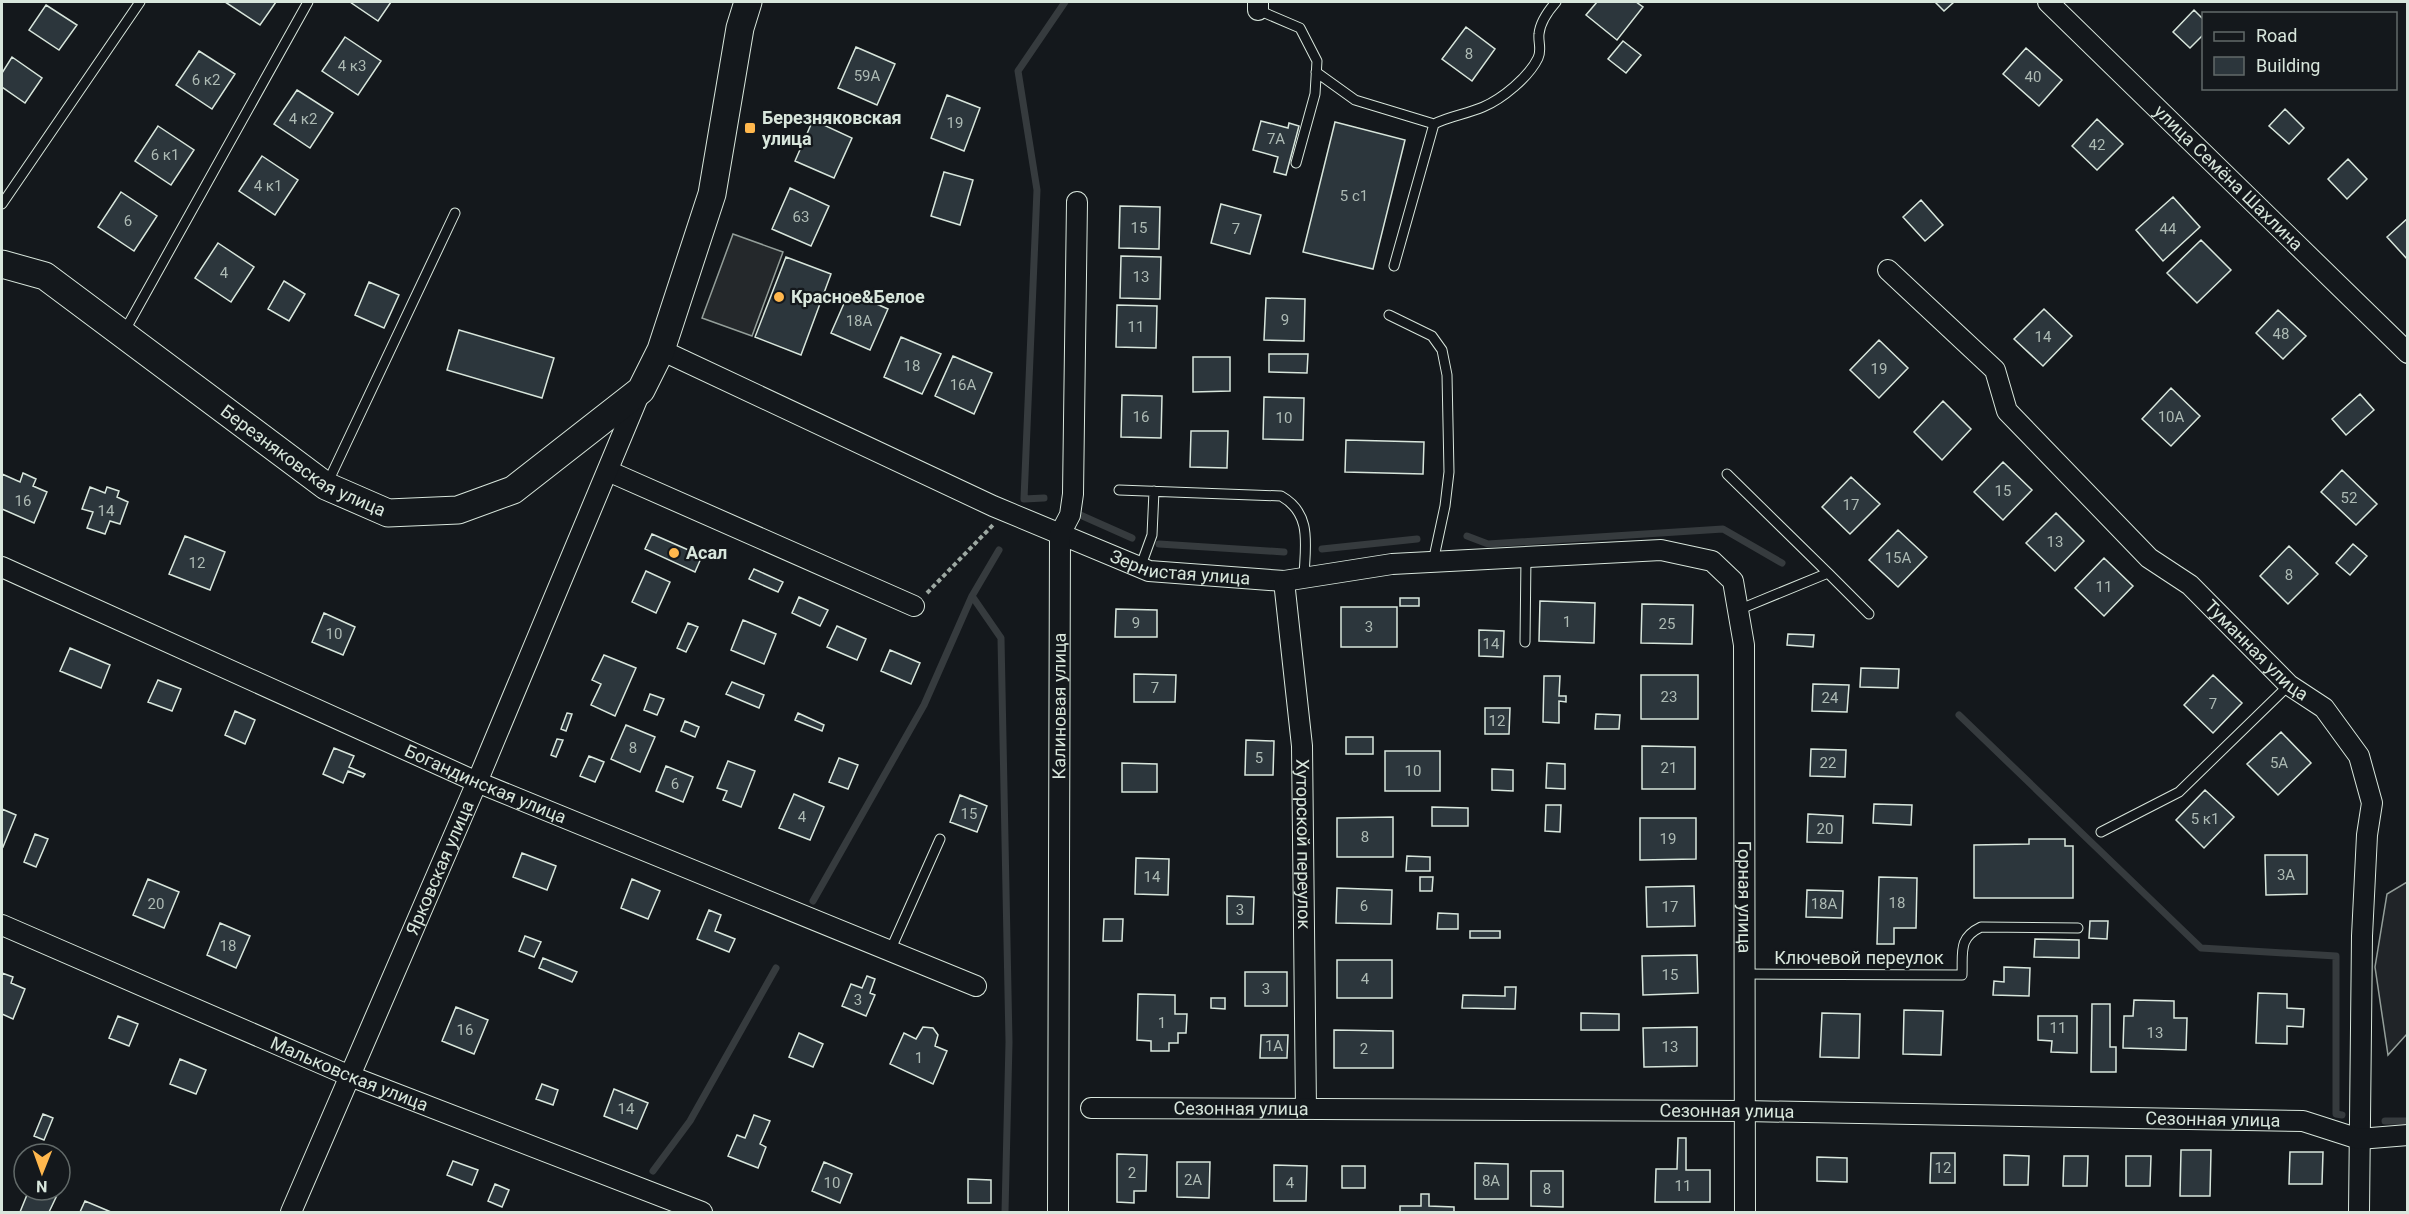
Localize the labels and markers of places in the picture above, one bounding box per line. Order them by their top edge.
place label: Березняковская улица [762,107,902,149]
marker: Березняковская улица [743,121,757,135]
place label: Красное&Белое [791,286,925,307]
marker: Красное&Белое [772,290,786,304]
place label: Асал [686,542,727,563]
marker: Асал [667,546,681,560]

